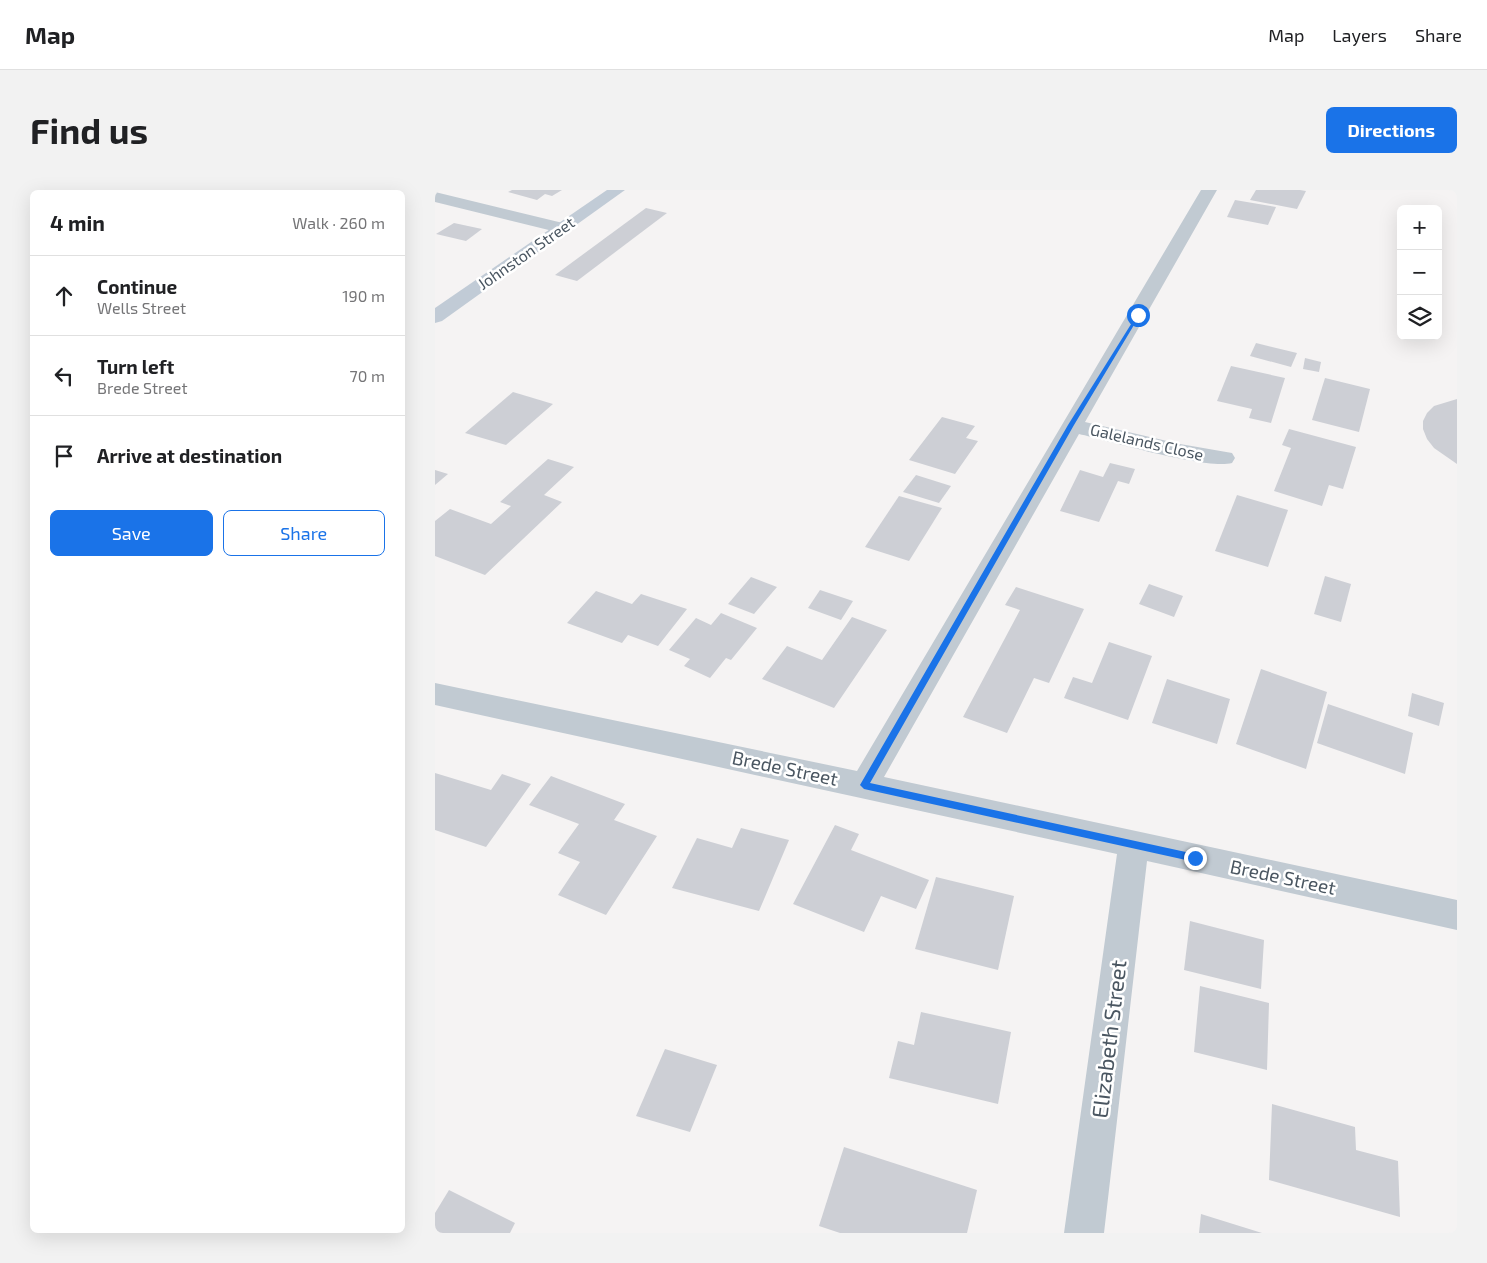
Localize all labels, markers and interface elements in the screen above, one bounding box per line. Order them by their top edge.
text: Map [25,20,75,49]
text: Map [1268,24,1304,46]
text: Layers [1332,24,1387,46]
text: Share [1415,24,1462,46]
button: Directions [1326,107,1457,153]
text: Find us [30,109,148,151]
map controls [1397,205,1442,340]
button: + [1397,205,1442,250]
text: 4 min [50,210,105,235]
street label: Johnston Street [474,212,578,293]
text: Walk · 260 m [292,213,385,232]
button: − [1397,250,1442,295]
text: Continue [97,275,177,298]
icon: ahead [50,282,78,310]
text: 190 m [342,286,385,305]
button: layers [1397,295,1442,340]
text: Wells Street [97,298,186,317]
route start [1127,304,1150,327]
text: Turn left [97,355,174,378]
icon: left [50,362,78,390]
text: 70 m [350,366,385,385]
text: Brede Street [97,378,188,397]
street label: Galelands Close [1089,419,1206,464]
icon: arrive [50,442,78,470]
text: Arrive at destination [97,444,282,467]
button: Save [50,510,213,556]
button: Share [223,510,385,556]
street label: Brede Street [730,745,840,790]
route end [1184,847,1207,870]
street label: Brede Street [1228,854,1338,899]
street label: Elizabeth Street [1085,958,1131,1119]

